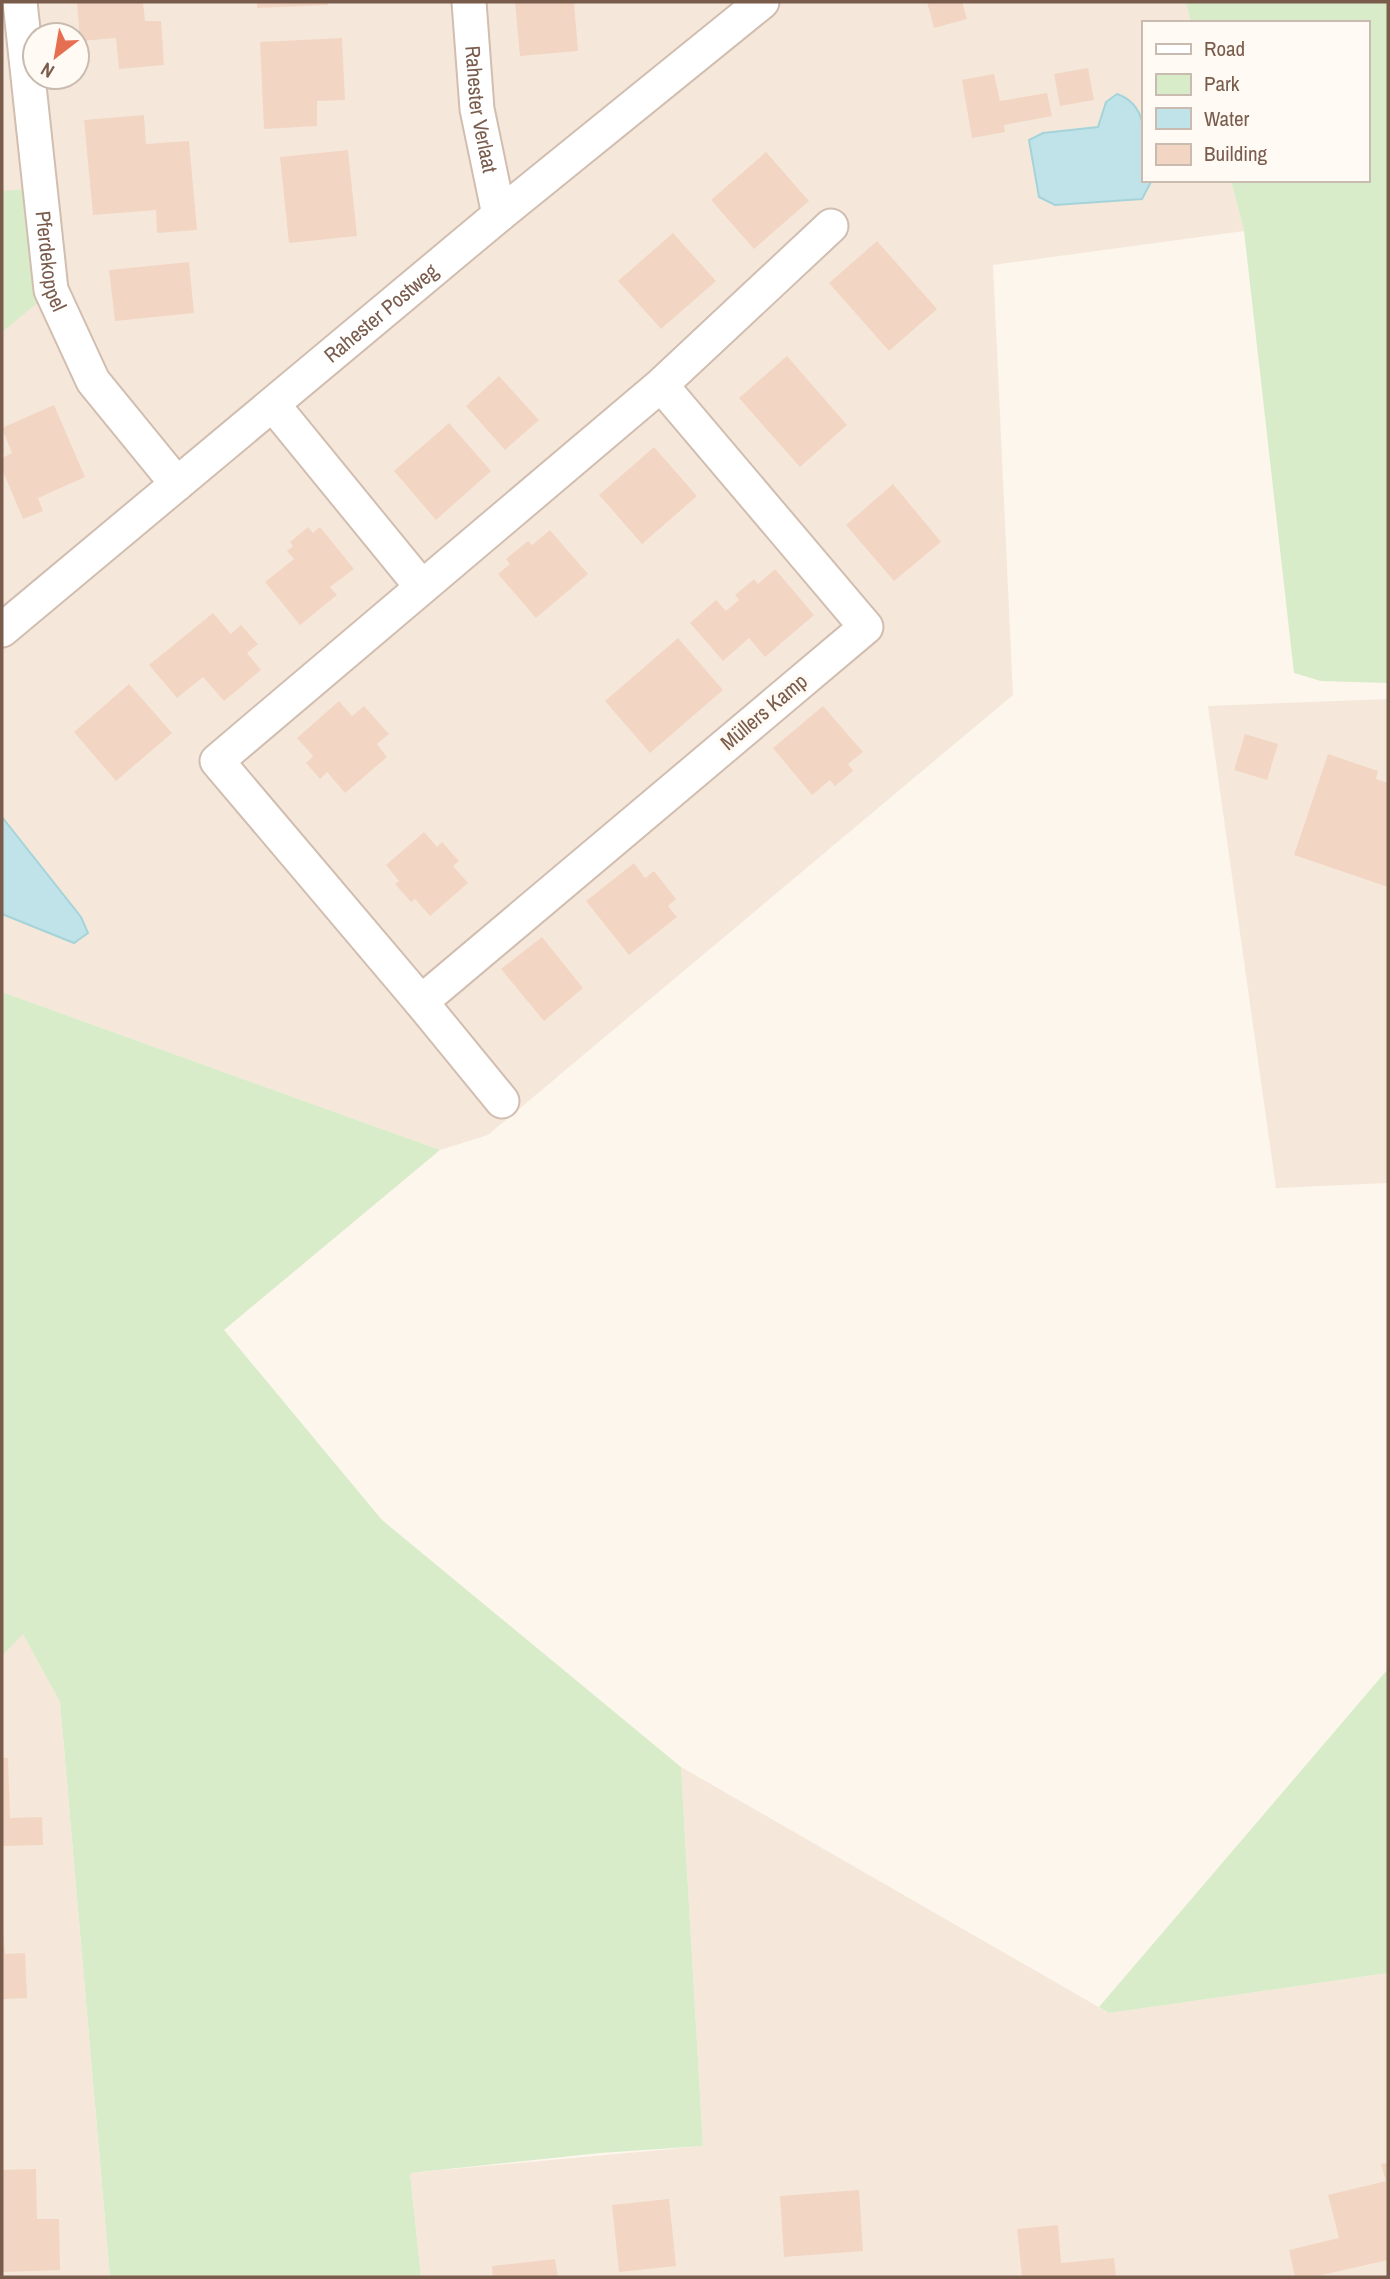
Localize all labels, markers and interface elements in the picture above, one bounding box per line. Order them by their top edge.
north arrow [21,21,91,91]
legend [1142,21,1369,182]
text: Road [1204,34,1245,63]
street label: Rahester Verlaat [458,45,505,176]
text: N [36,57,59,85]
text: Park [1204,69,1240,98]
text: Water [1204,104,1250,133]
text: Building [1204,139,1268,168]
street label: Pferdekoppel [29,209,74,316]
street label: Rahester Postweg [318,256,445,369]
street label: Müllers Kamp [714,667,813,757]

